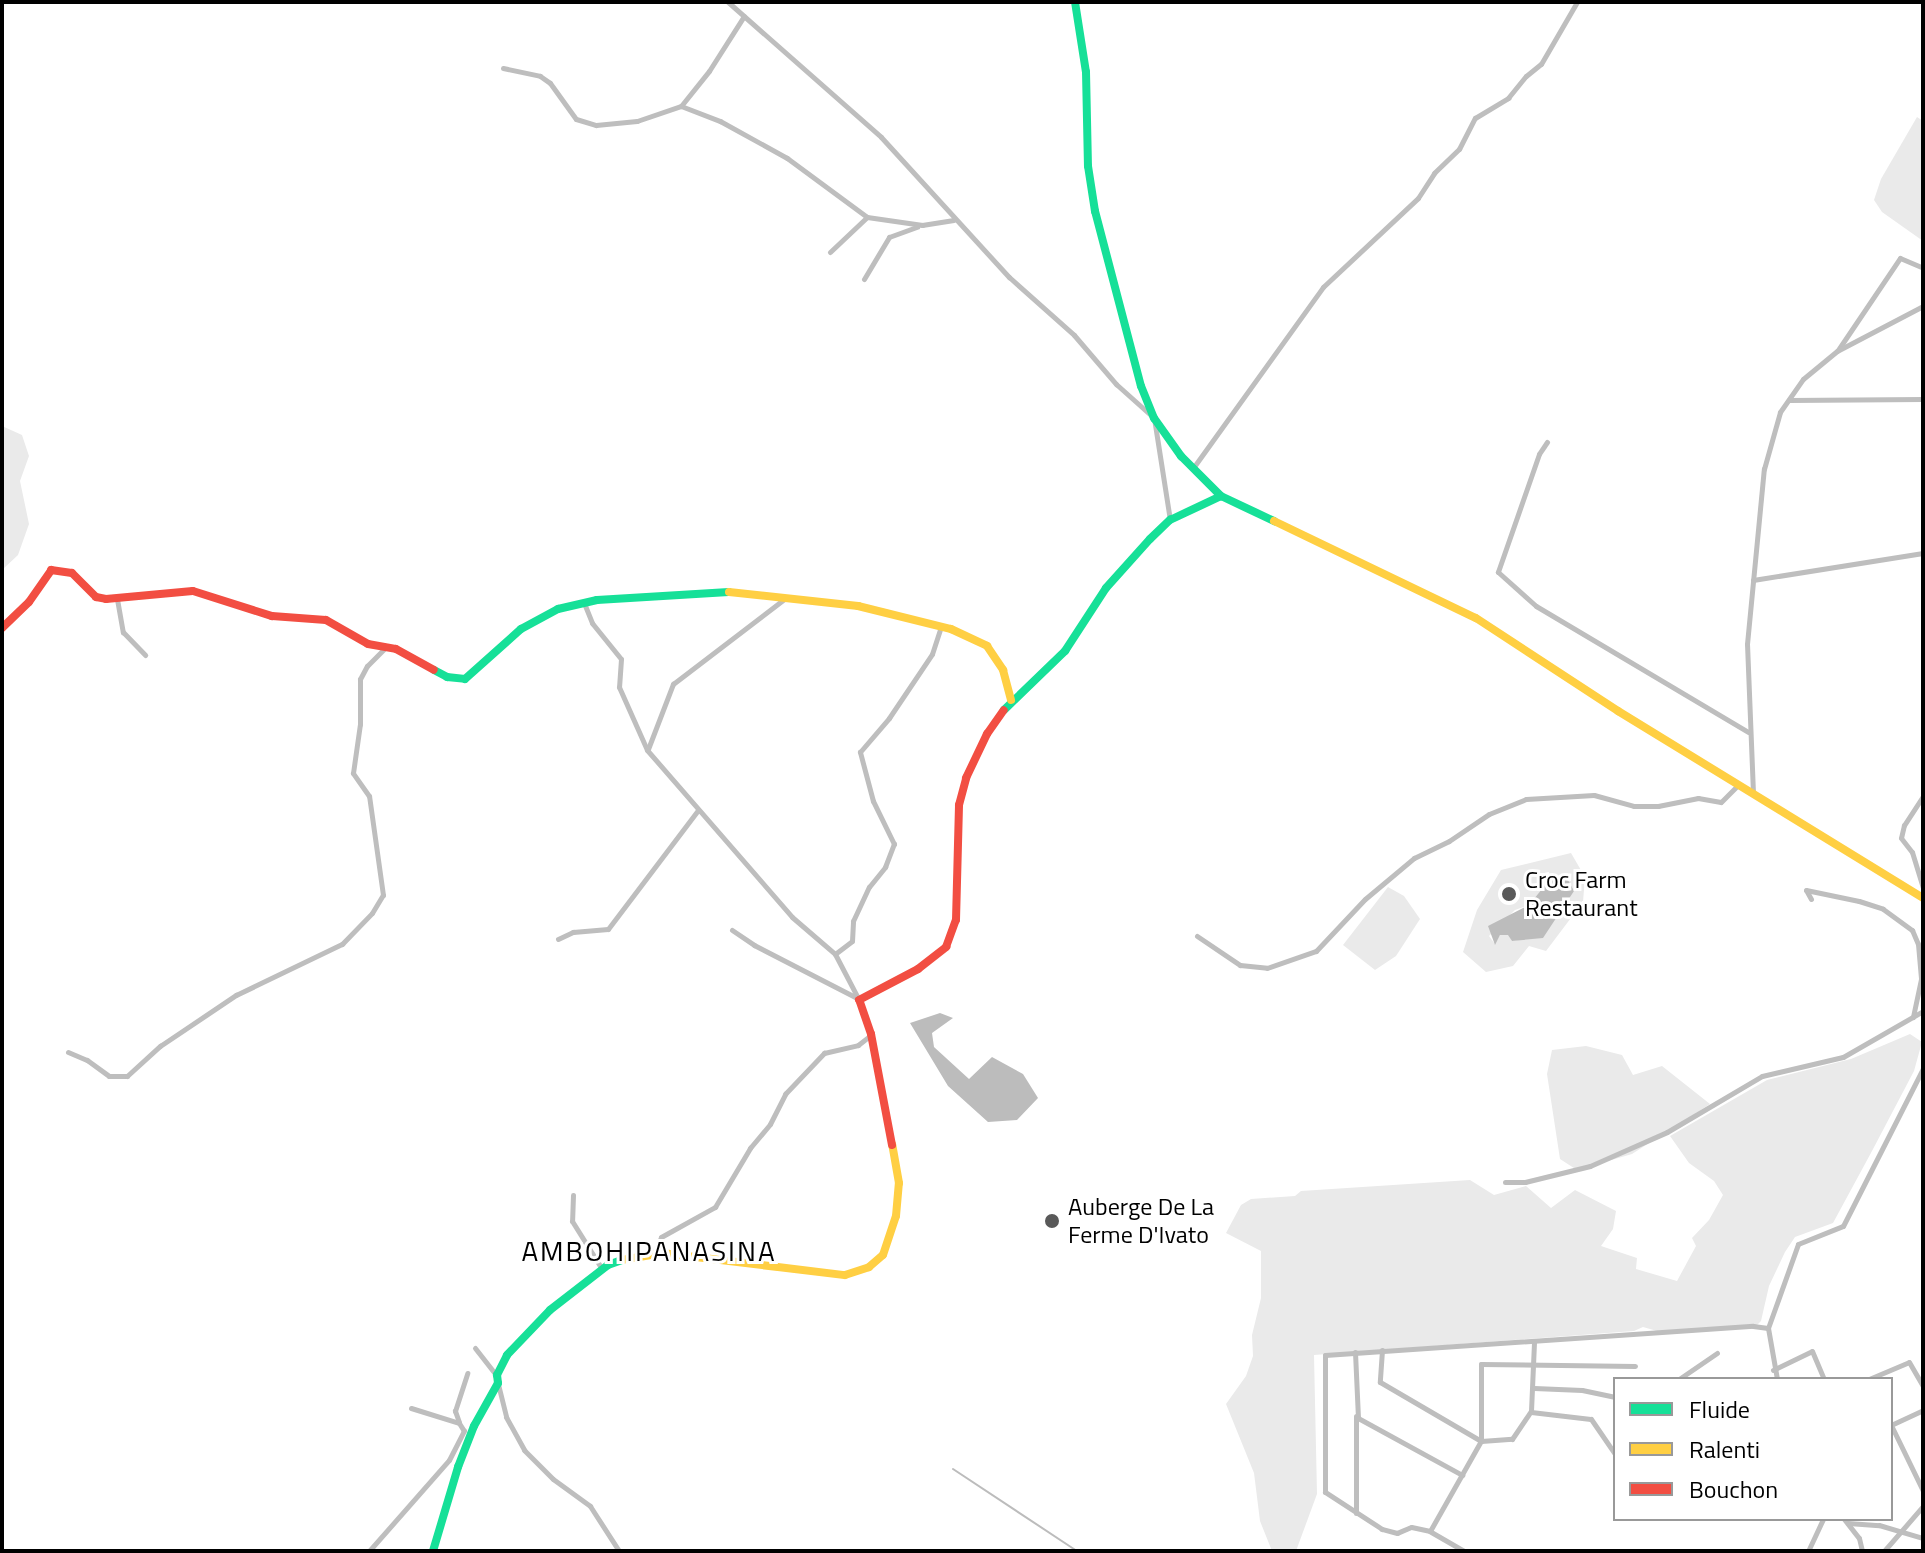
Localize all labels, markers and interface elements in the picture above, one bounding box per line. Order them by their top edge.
place label: Croc Farm Restaurant [1525,866,1638,922]
marker: Croc Farm Restaurant [1500,885,1518,903]
place label: Auberge De La Ferme D'Ivato [1068,1193,1214,1249]
marker: Auberge De La Ferme D'Ivato [1043,1212,1061,1230]
district label: AMBOHIPANASINA [521,1234,777,1268]
legend [1613,1377,1893,1521]
text: Fluide [1689,1391,1750,1427]
text: Ralenti [1689,1431,1760,1467]
text: Bouchon [1689,1471,1778,1507]

